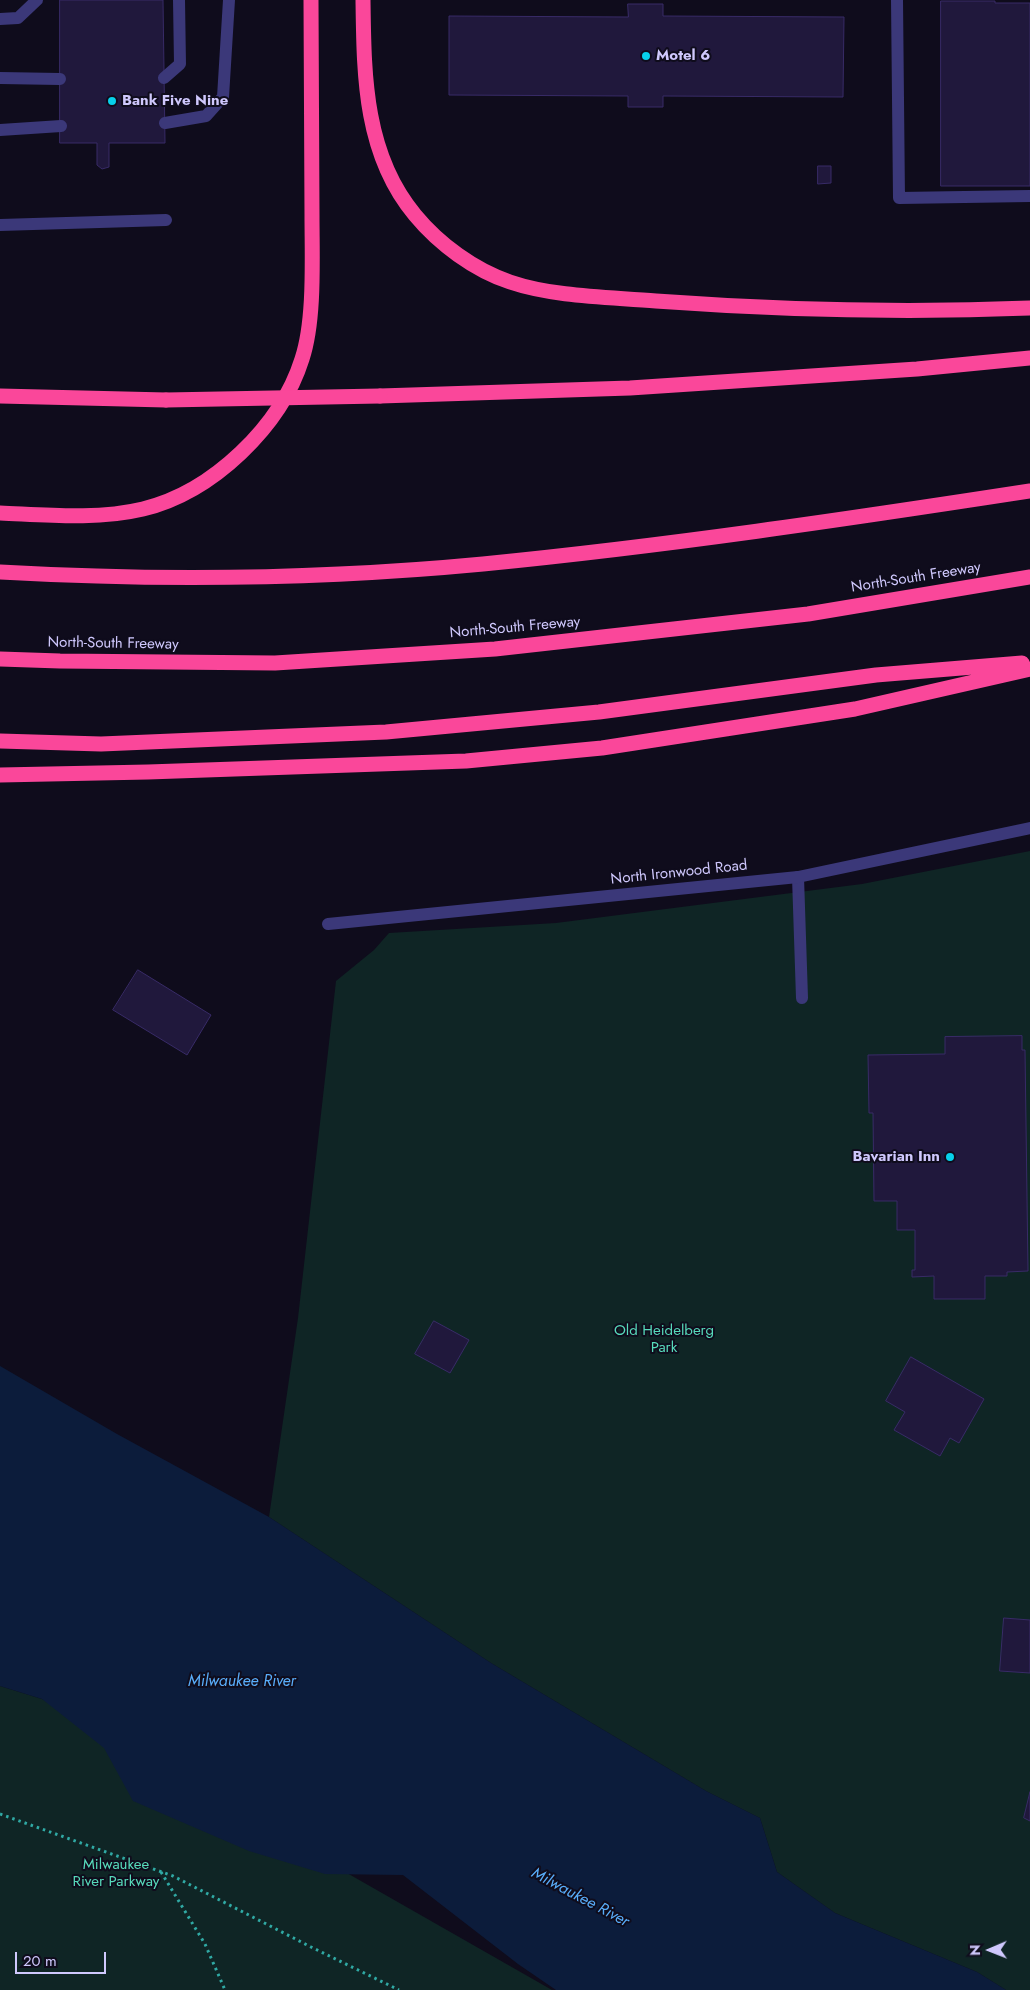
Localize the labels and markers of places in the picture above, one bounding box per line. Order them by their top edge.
place label: Motel 6 [656,47,710,65]
marker: Motel 6 [640,50,652,62]
place label: Bank Five Nine [122,92,228,110]
marker: Bank Five Nine [106,95,118,107]
place label: Bavarian Inn [852,1148,940,1166]
marker: Bavarian Inn [944,1151,956,1163]

